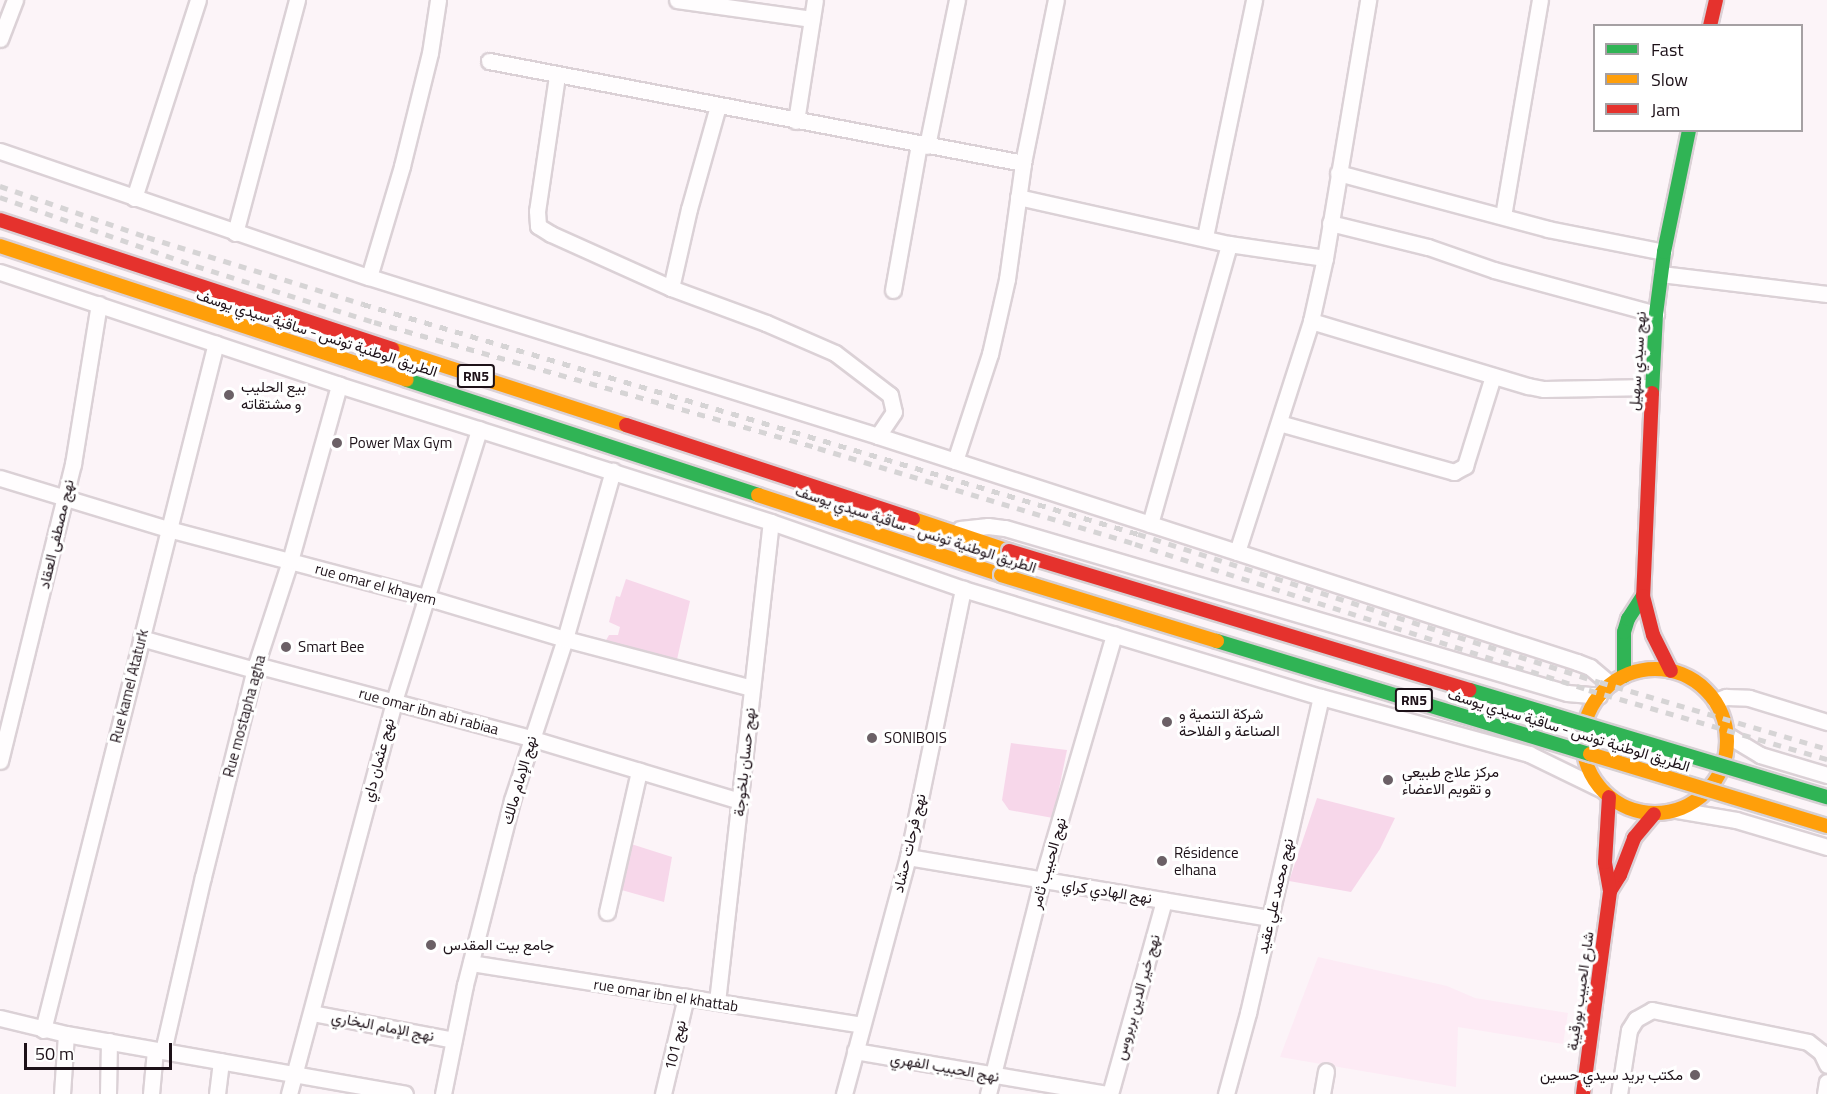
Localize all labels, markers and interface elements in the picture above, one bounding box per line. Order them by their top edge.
legend [1593,24,1803,132]
text: Fast [1651,36,1684,63]
text: Slow [1651,66,1688,93]
text: Jam [1651,96,1680,123]
street label: الطريق الوطنية تونس - ساقية سيدي يوسف [194,285,440,381]
street label: نهج سيدي سهيل [1625,311,1649,411]
road number: RN5 [456,365,496,387]
place label: بيع الحليب و مشتقاته [241,377,306,412]
marker: بيع الحليب و مشتقاته [222,388,236,402]
place label: Power Max Gym [349,434,452,452]
marker: Power Max Gym [330,436,344,450]
street label: نهج مصطفى العقاد [35,477,77,591]
street label: الطريق الوطنية تونس - ساقية سيدي يوسف [793,481,1039,577]
street label: rue omar el khayem [313,559,439,609]
street label: Rue kamel Ataturk [106,627,152,745]
place label: Smart Bee [298,638,364,656]
marker: Smart Bee [279,640,293,654]
street label: Rue mostapha agha [219,653,269,779]
street label: rue omar ibn abi rabiaa [357,684,501,738]
street label: الطريق الوطنية تونس - ساقية سيدي يوسف [1446,684,1692,776]
road number: RN5 [1394,689,1434,711]
place label: شركة التنمية و الصناعة و الفلاحة [1179,704,1280,739]
street label: نهج حسان بلخوجة [729,707,759,817]
marker: شركة التنمية و الصناعة و الفلاحة [1160,715,1174,729]
street label: نهج عثمان داي [358,716,398,804]
place label: SONIBOIS [884,729,947,747]
marker: SONIBOIS [865,731,879,745]
street label: نهج الإمام مالك [498,734,540,826]
place label: مركز علاج طبيعي و تقويم الاعضاء [1402,762,1499,797]
marker: مركز علاج طبيعي و تقويم الاعضاء [1379,771,1397,789]
street label: نهج فرحات حشاد [889,792,929,894]
street label: نهج الحبيب ثامر [1026,815,1070,911]
street label: نهج محمد علي عقيد [1253,837,1297,955]
place label: Résidence elhana [1174,843,1239,878]
marker: Résidence elhana [1155,854,1169,868]
street label: نهج الهادي كراي [1061,875,1153,907]
street label: شارع الحبيب بورقيبة [1563,930,1597,1052]
street label: نهج خير الدين بربروس [1110,932,1164,1062]
place label: جامع بيت المقدس [443,936,554,954]
marker: جامع بيت المقدس [424,938,438,952]
street label: rue omar ibn el khattab [592,975,740,1015]
street label: نهج الإمام البخاري [330,1007,436,1045]
street label: نهج 101 [661,1018,689,1072]
scale bar [27,1031,176,1069]
text: 50 m [35,1040,74,1067]
street label: نهج الحبيب الفهري [889,1049,1001,1085]
place label: مكتب بريد سيدي حسين [1540,1066,1683,1084]
marker: مكتب بريد سيدي حسين [1688,1068,1702,1082]

